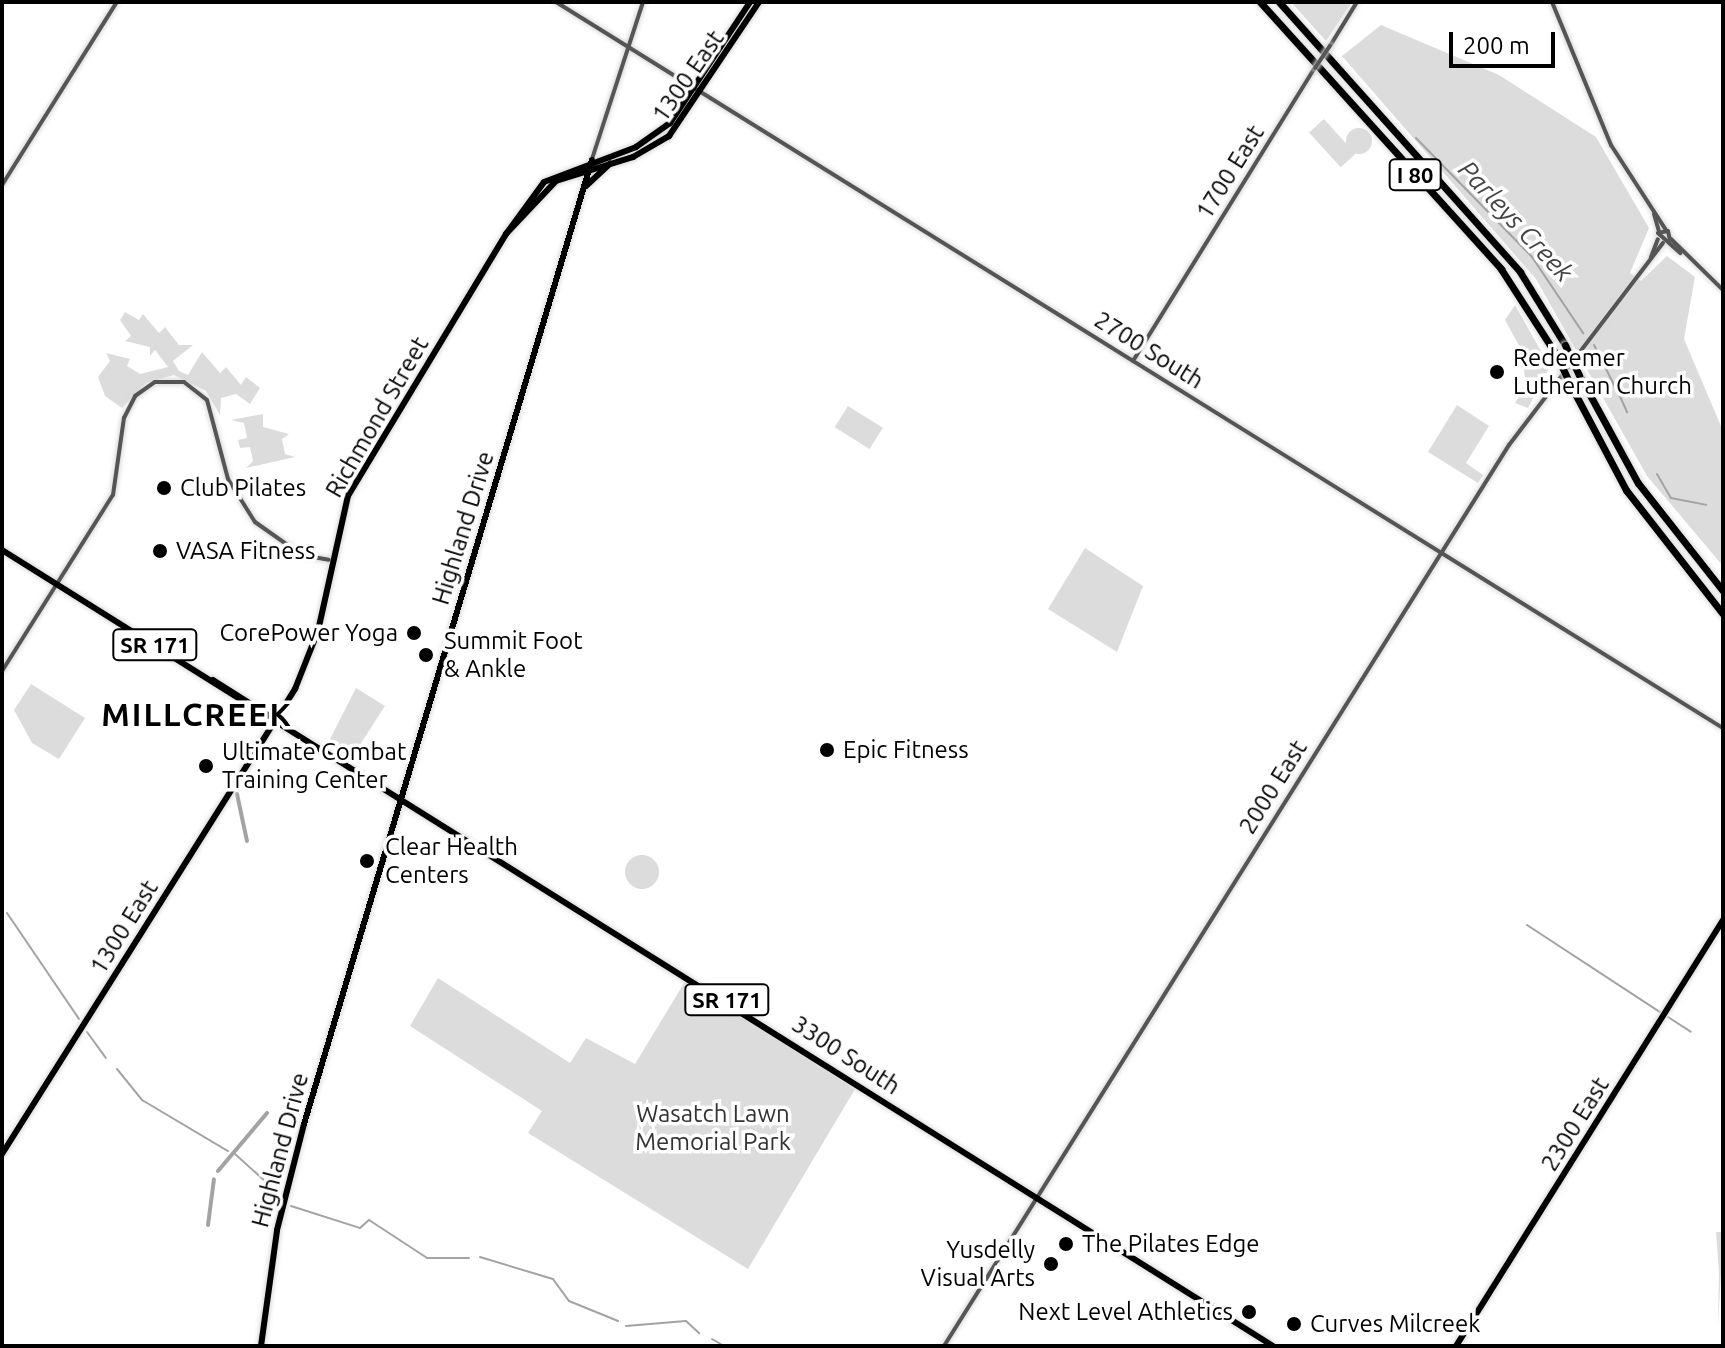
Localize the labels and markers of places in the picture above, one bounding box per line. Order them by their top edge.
place label: Redeemer Lutheran Church [1513,344,1692,400]
marker: Redeemer Lutheran Church [1488,363,1506,381]
place label: Club Pilates [180,474,306,502]
marker: Club Pilates [155,479,173,497]
place label: VASA Fitness [176,537,315,565]
marker: VASA Fitness [151,542,169,560]
place label: CorePower Yoga [219,619,398,647]
marker: CorePower Yoga [405,624,423,642]
place label: Summit Foot & Ankle [444,627,583,683]
marker: Summit Foot & Ankle [415,644,437,666]
place label: Epic Fitness [843,736,969,764]
place label: Ultimate Combat Training Center [222,738,406,794]
marker: Epic Fitness [818,741,836,759]
marker: Ultimate Combat Training Center [197,757,215,775]
place label: Clear Health Centers [385,833,518,889]
marker: Clear Health Centers [356,850,378,872]
place label: The Pilates Edge [1082,1230,1260,1258]
marker: The Pilates Edge [1057,1235,1075,1253]
place label: Yusdelly Visual Arts [920,1236,1035,1292]
marker: Yusdelly Visual Arts [1042,1255,1060,1273]
place label: Next Level Athletics [1018,1298,1233,1326]
marker: Next Level Athletics [1240,1303,1258,1321]
place label: Curves Milcreek [1310,1310,1480,1338]
marker: Curves Milcreek [1285,1315,1303,1333]

